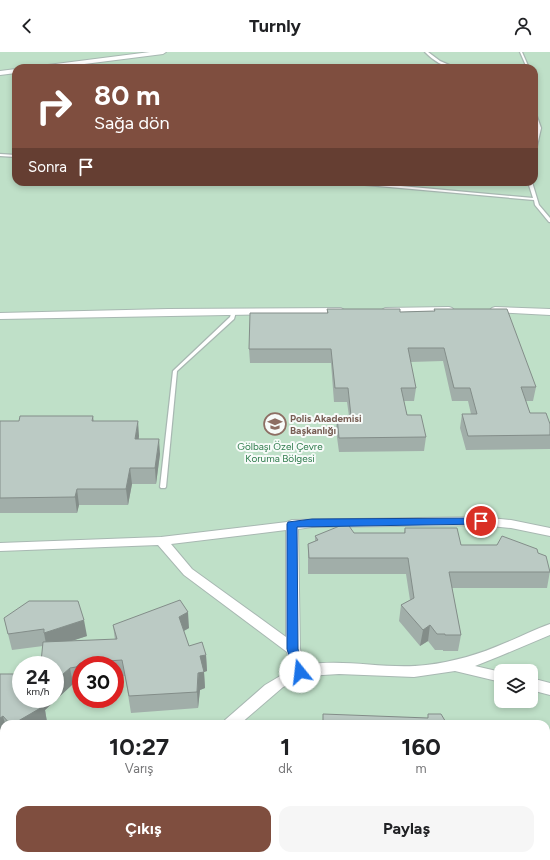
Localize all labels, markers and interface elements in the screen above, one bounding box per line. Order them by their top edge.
icon: back [16,15,38,37]
text: Turnly [249,15,301,37]
icon: person [512,15,534,37]
text: 80 m [94,78,160,112]
icon: right [28,80,80,132]
text: Sağa dön [94,112,169,134]
icon: arrive [75,156,97,178]
text: Sonra [28,158,67,176]
school or university icon: Polis Akademisi Başkanlığı [262,411,288,437]
place label: Polis Akademisi Başkanlığı [290,412,362,437]
park label: Gölbaşı Özel Çevre Koruma Bölgesi [237,440,323,465]
pin [464,504,498,538]
icon: arrive [470,510,492,532]
position arrow [279,651,321,693]
speed limit sign: 30 [72,656,124,708]
map controls [494,664,538,708]
button: layers [494,664,538,708]
text: 24 [26,665,50,689]
text: km/h [27,685,49,698]
text: 10:27 [109,732,169,761]
text: 1 [280,732,290,761]
text: 160 [401,732,441,761]
text: Varış [125,761,153,776]
text: dk [278,761,292,776]
text: m [416,761,427,776]
button: Çıkış [16,806,271,852]
button: Paylaş [279,806,534,852]

